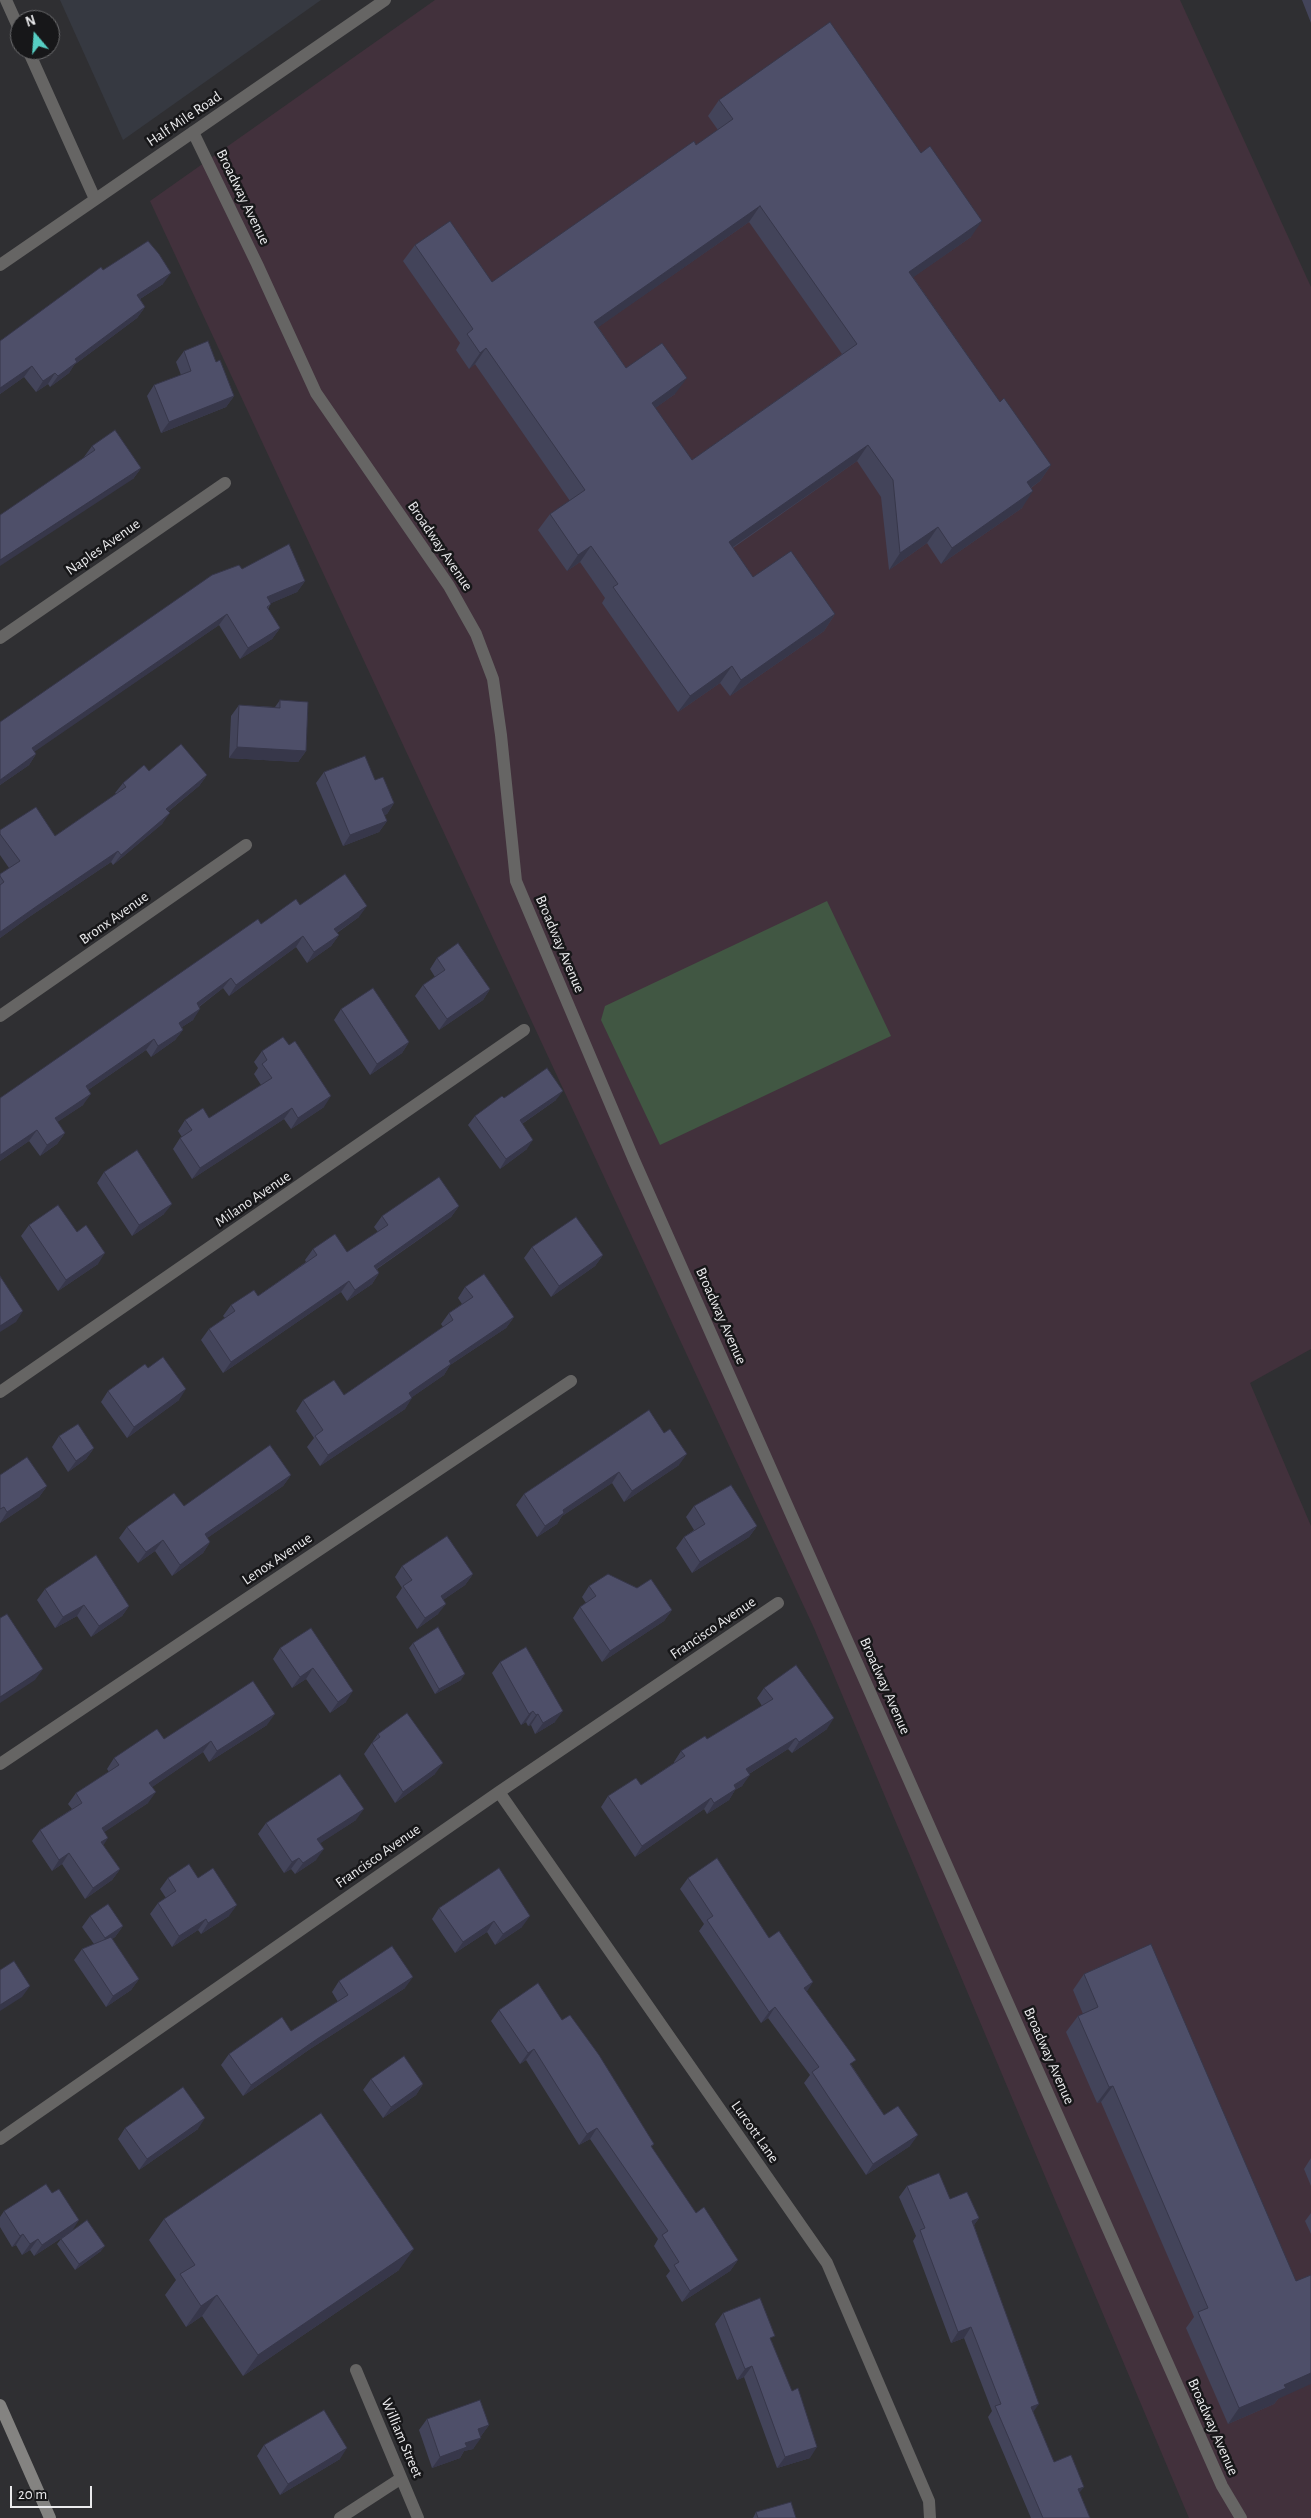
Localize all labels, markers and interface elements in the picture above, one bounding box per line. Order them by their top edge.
north arrow [10,10,60,60]
text: N [24,14,37,30]
street label: Half Mile Road [143,87,225,151]
street label: Broadway Avenue [212,146,274,248]
street label: Broadway Avenue [403,498,477,594]
street label: Naples Avenue [62,515,144,579]
street label: Bronx Avenue [76,888,152,948]
street label: Broadway Avenue [531,893,589,995]
street label: Milano Avenue [212,1167,294,1231]
street label: Broadway Avenue [692,1265,750,1367]
street label: Lenox Avenue [239,1529,315,1589]
street label: Francisco Avenue [667,1593,759,1663]
street label: Broadway Avenue [856,1635,914,1737]
street label: Francisco Avenue [332,1820,424,1892]
street label: Broadway Avenue [1020,2005,1078,2107]
street label: Lurcott Lane [727,2098,783,2166]
street label: Broadway Avenue [1184,2376,1242,2478]
street label: William Street [377,2396,427,2480]
scale bar [12,2476,95,2508]
text: 20 m [18,2487,47,2502]

